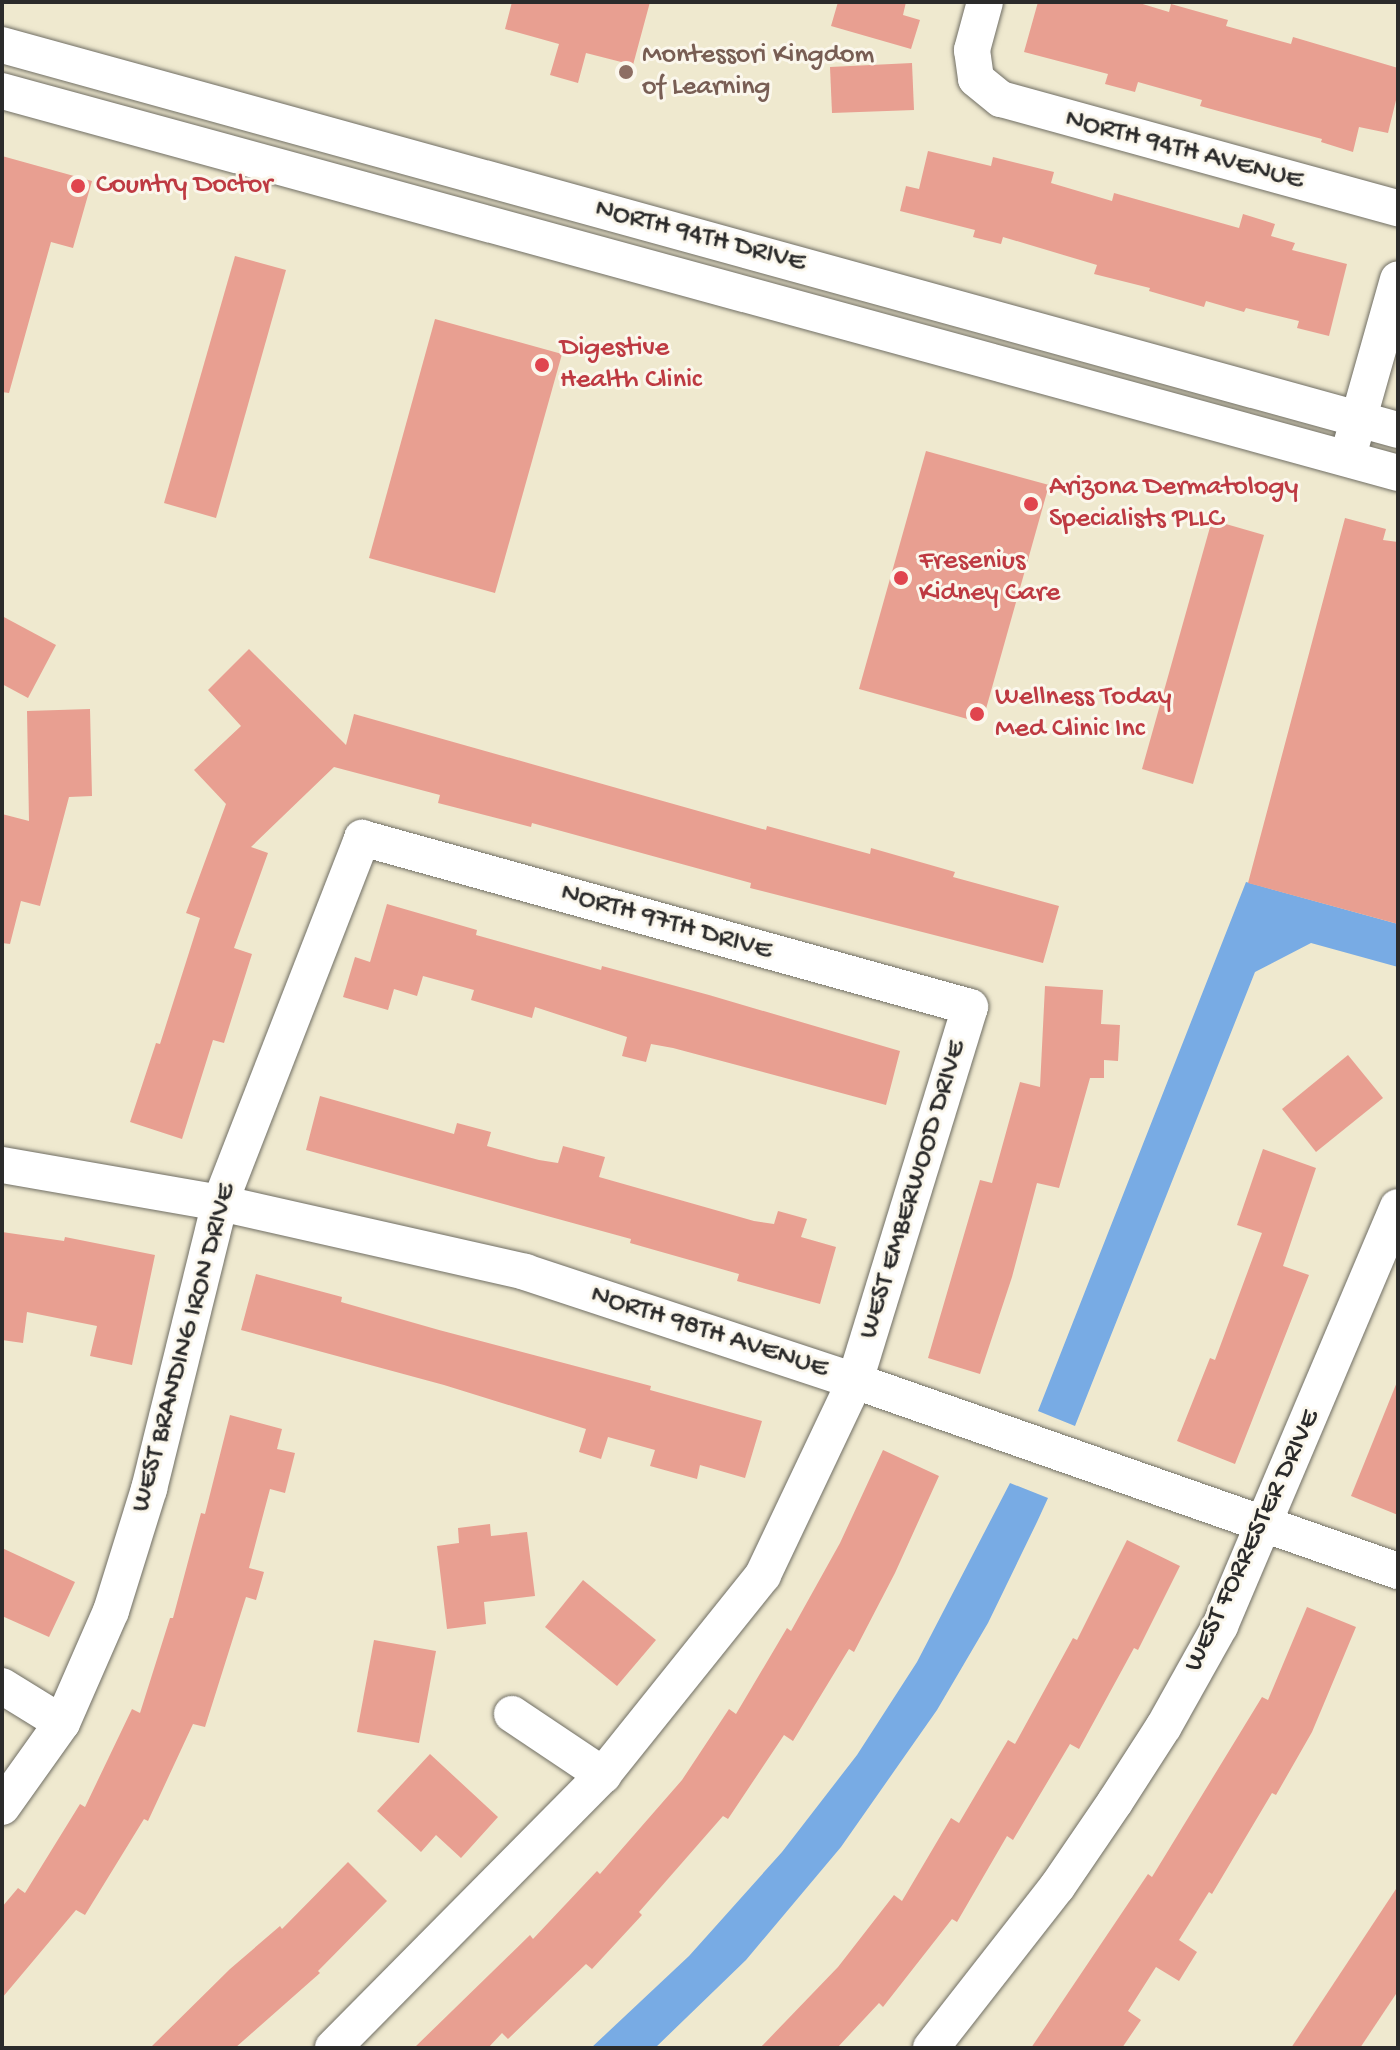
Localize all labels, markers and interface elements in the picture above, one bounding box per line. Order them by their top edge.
place label: Montessori Kingdom of Learning [642,39,874,105]
marker: Montessori Kingdom of Learning [617,63,635,81]
street label: NORTH 94TH AVENUE [1061,103,1307,199]
place label: Country Doctor [96,169,272,203]
marker: Country Doctor [67,175,89,197]
street label: NORTH 94TH DRIVE [591,193,809,281]
place label: Digestive Health Clinic [560,332,702,398]
marker: Digestive Health Clinic [531,354,553,376]
place label: Arizona Dermatology Specialists PLLC [1049,471,1298,537]
marker: Arizona Dermatology Specialists PLLC [1020,493,1042,515]
place label: Fresenius Kidney Care [919,545,1060,611]
marker: Fresenius Kidney Care [890,567,912,589]
place label: Wellness Today Med Clinic Inc [995,681,1172,747]
marker: Wellness Today Med Clinic Inc [966,703,988,725]
street label: NORTH 97TH DRIVE [557,877,775,969]
street label: WEST EMBERWOOD DRIVE [853,1037,975,1343]
street label: WEST BRANDING IRON DRIVE [125,1180,245,1516]
street label: NORTH 98TH AVENUE [586,1279,832,1387]
street label: WEST FORRESTER DRIVE [1178,1405,1328,1677]

